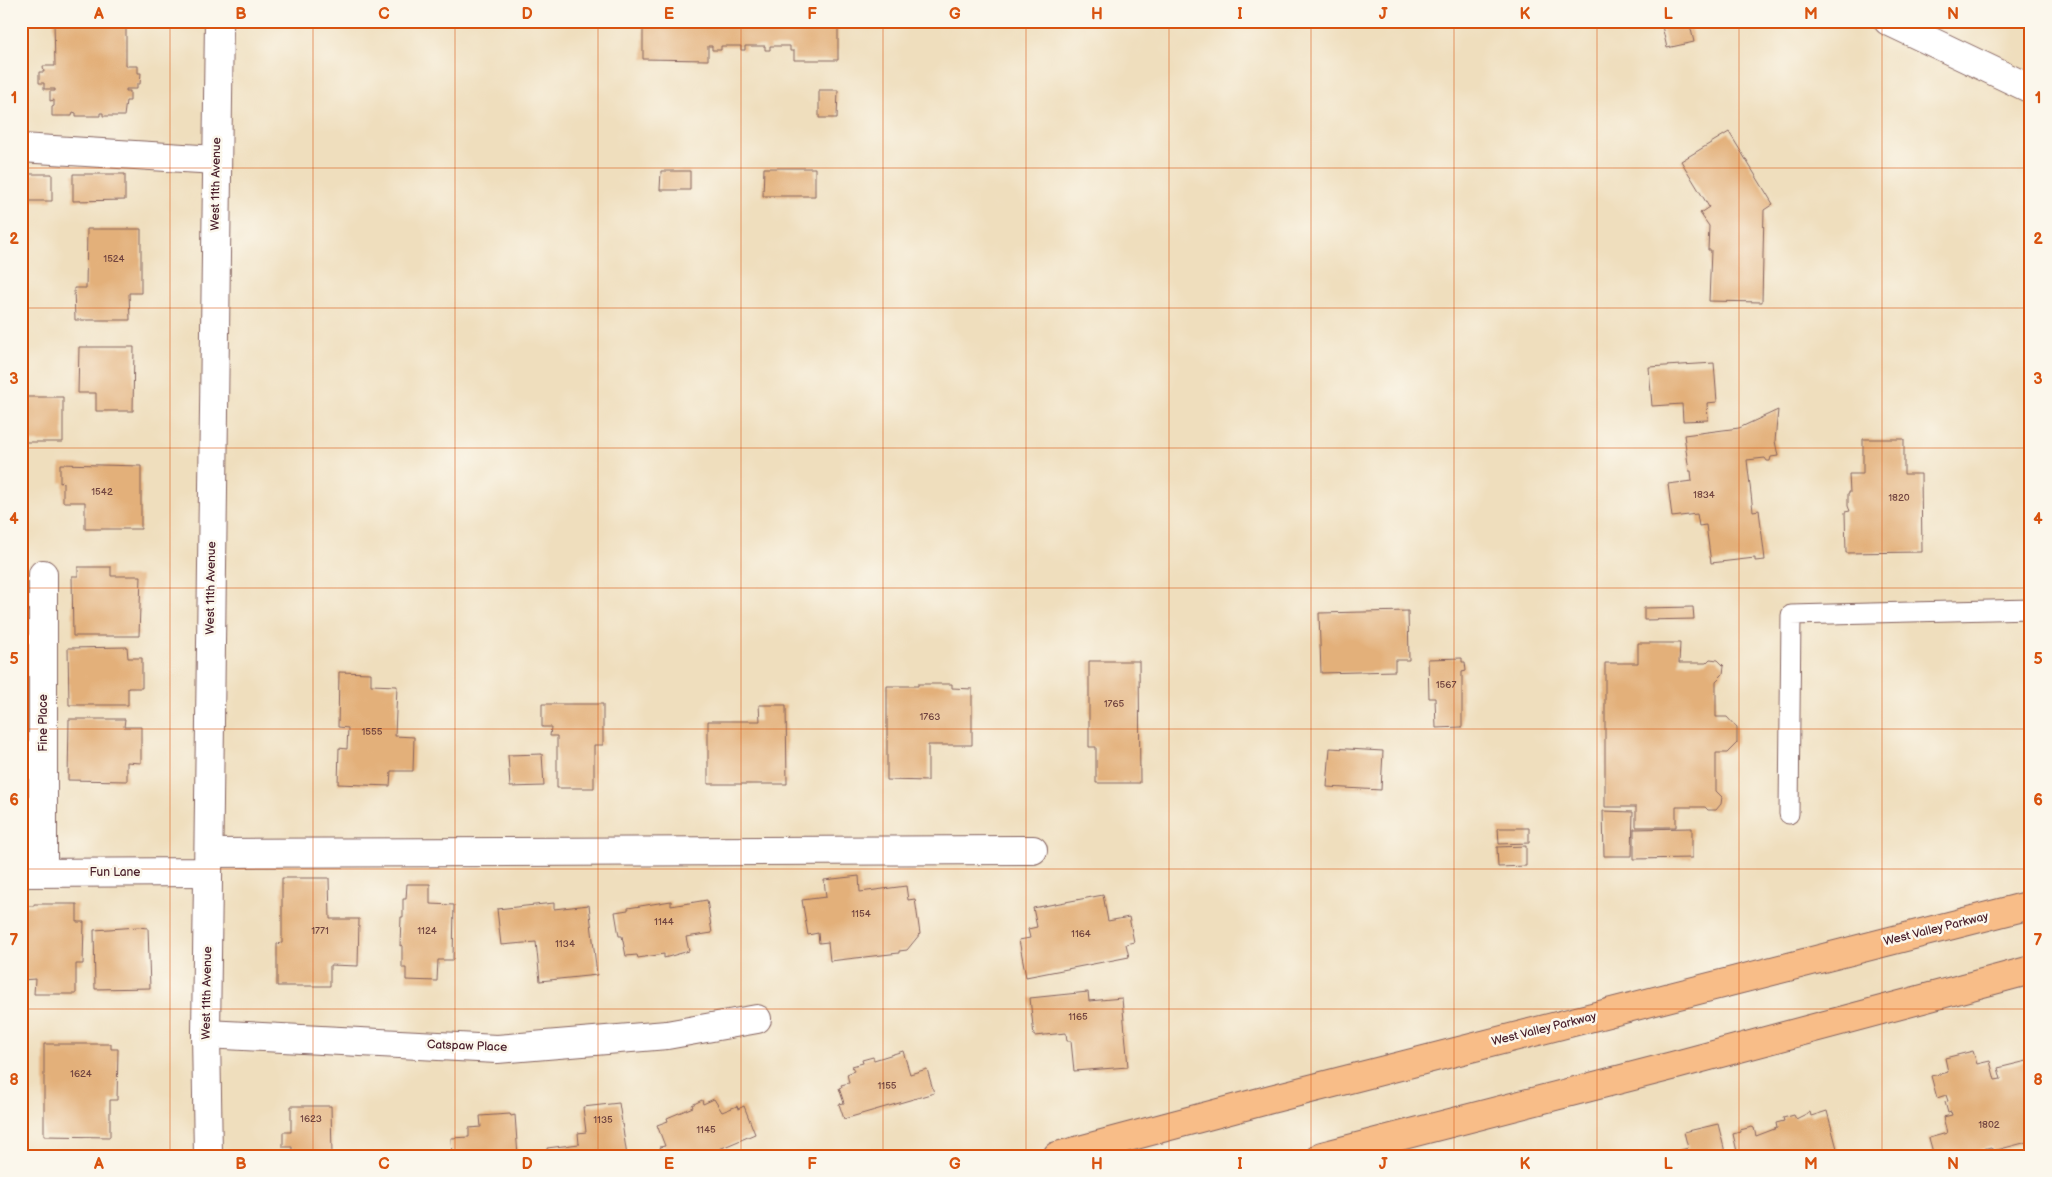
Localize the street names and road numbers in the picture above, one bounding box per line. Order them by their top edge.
street label: West 11th Avenue [208,137,224,231]
street label: West 11th Avenue [203,541,219,635]
street label: Fine Place [36,694,51,752]
street label: Fun Lane [90,865,140,880]
street label: West Valley Parkway [1882,909,1991,949]
street label: West 11th Avenue [199,946,215,1040]
street label: West Valley Parkway [1490,1009,1599,1049]
street label: Catspaw Place [427,1037,507,1055]

